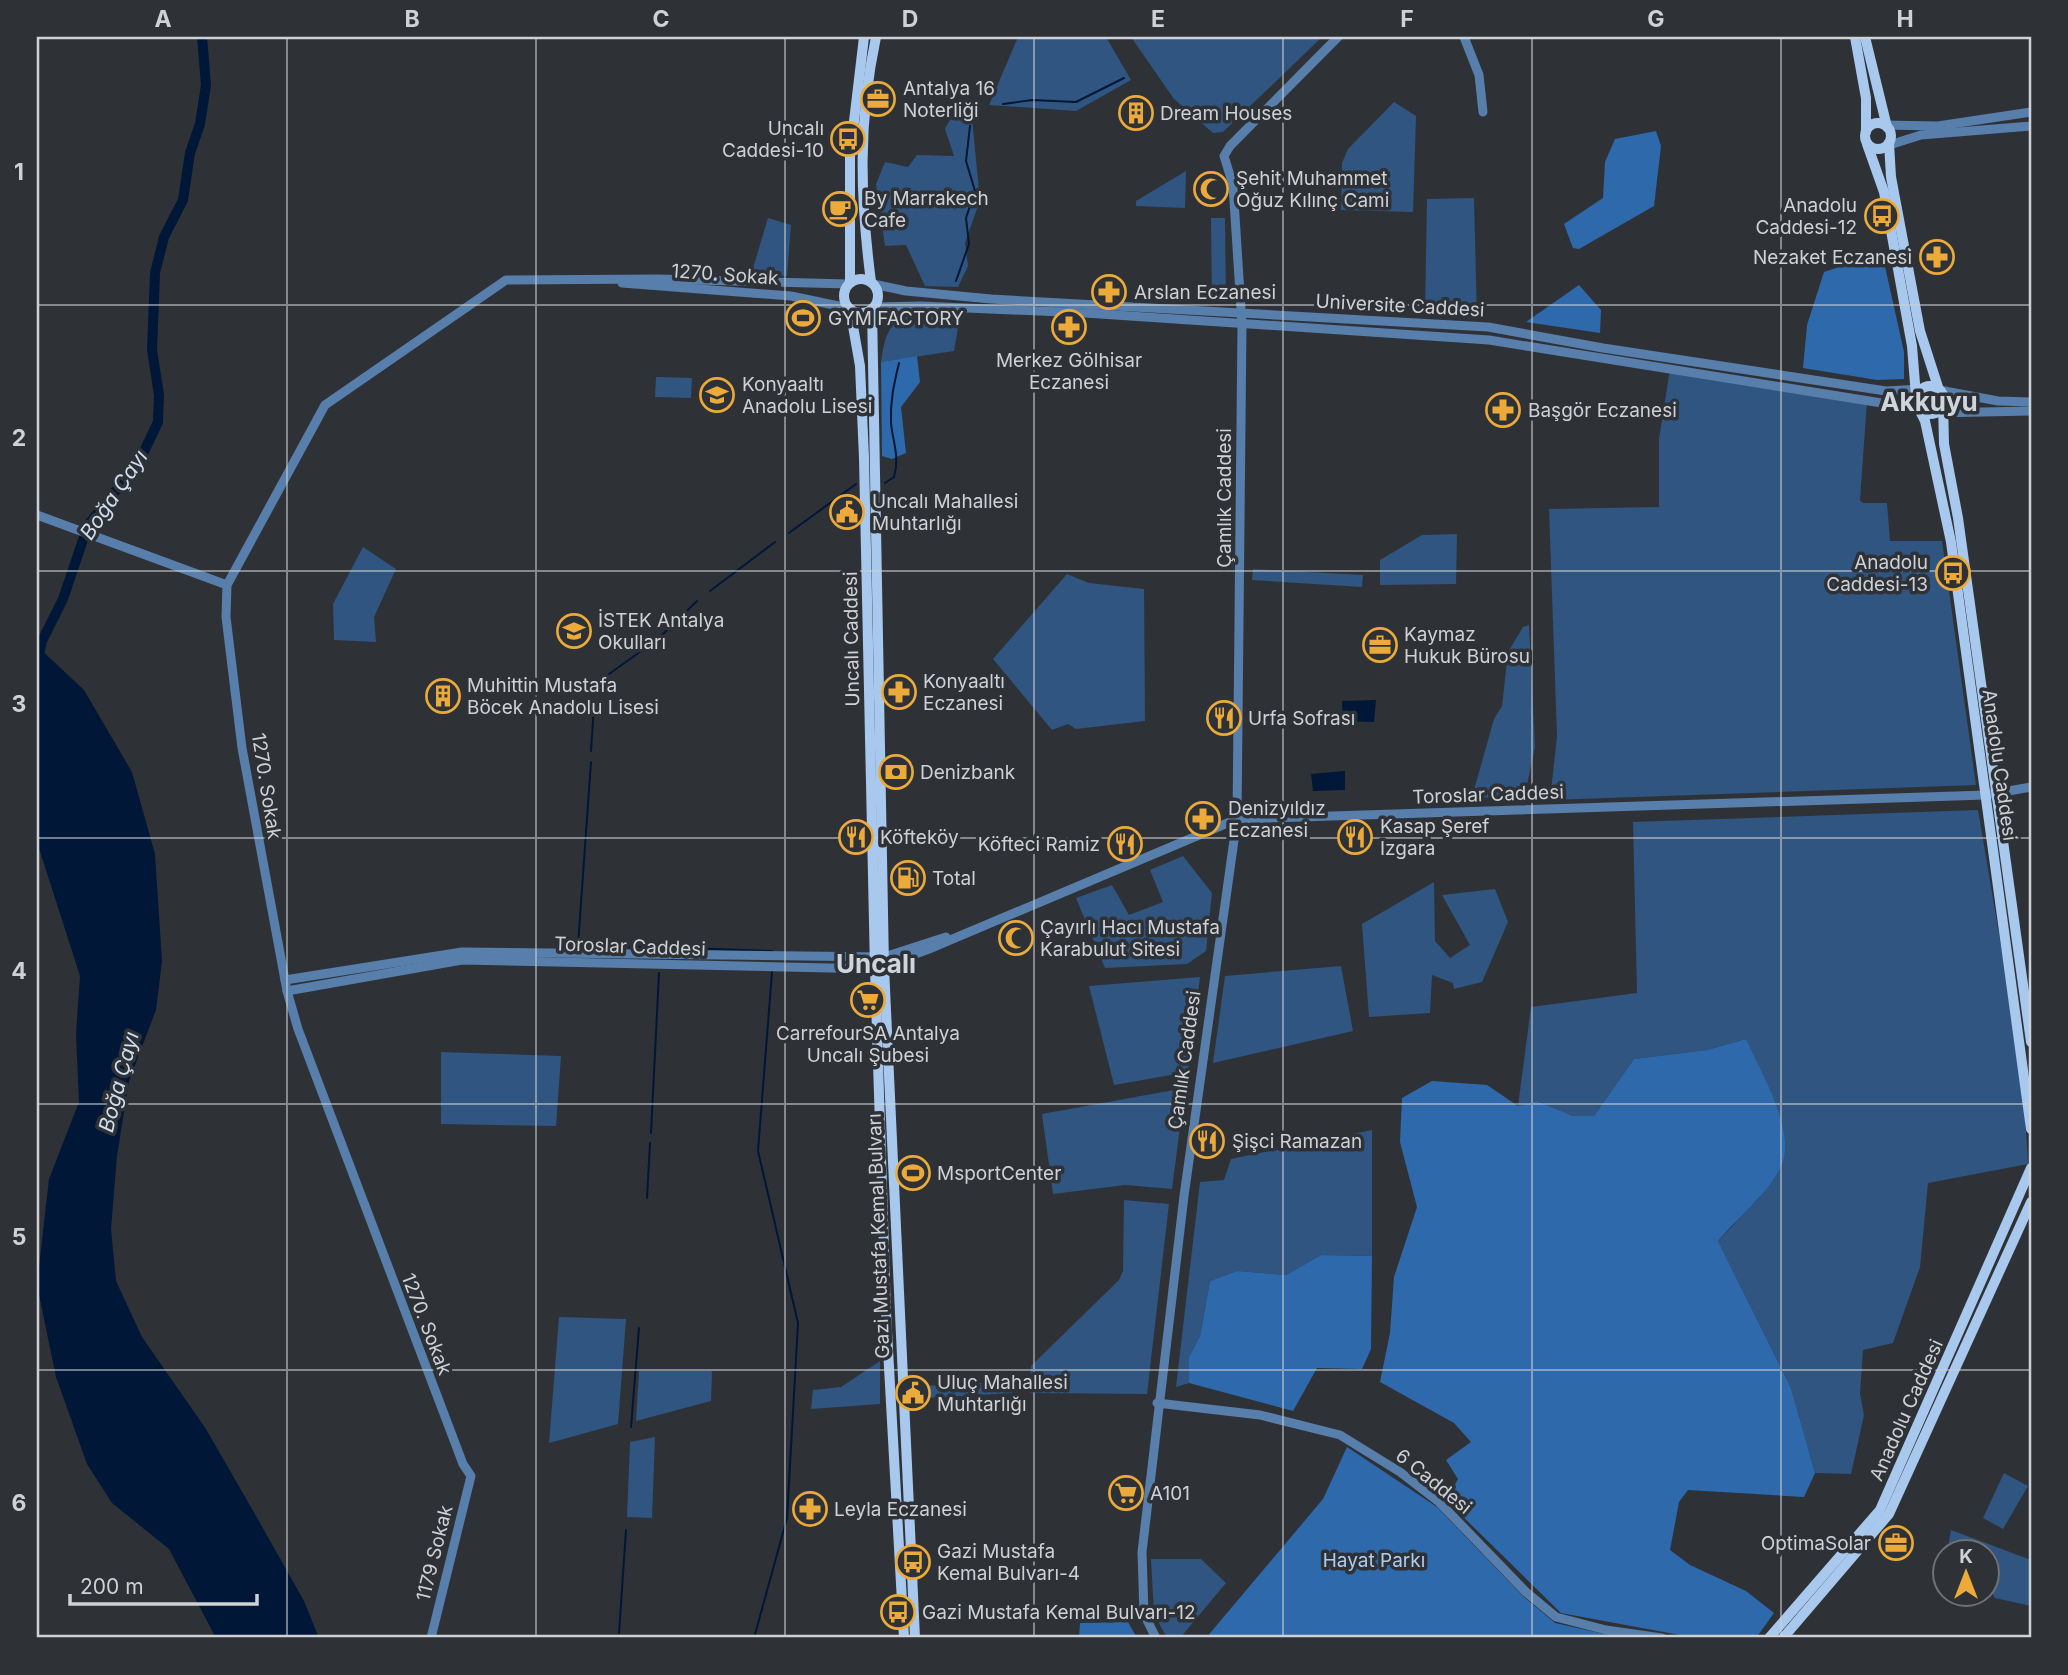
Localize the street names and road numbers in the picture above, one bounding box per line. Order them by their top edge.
street label: 1270. Sokak [671,259,780,290]
street label: Universite Caddesi [1315,290,1485,321]
street label: Çamlık Caddesi [1213,428,1236,568]
street label: Uncalı Caddesi [839,571,864,707]
street label: Anadolu Caddesi [1977,688,2022,842]
street label: 1270. Sokak [247,731,286,841]
street label: Toroslar Caddesi [1412,780,1564,809]
street label: Toroslar Caddesi [554,932,706,961]
street label: Çamlık Caddesi [1163,989,1206,1131]
street label: Gazi Mustafa Kemal Bulvarı [863,1113,894,1359]
street label: 1270. Sokak [397,1270,457,1379]
street label: Anadolu Caddesi [1865,1336,1948,1485]
street label: 6 Caddesi [1391,1444,1476,1519]
street label: 1179 Sokak [411,1502,458,1604]

